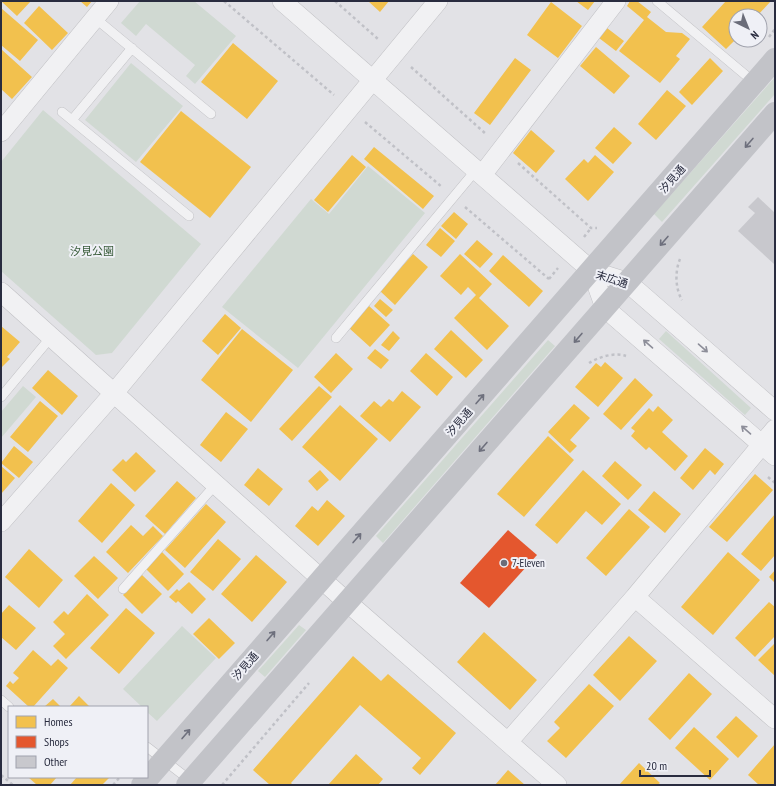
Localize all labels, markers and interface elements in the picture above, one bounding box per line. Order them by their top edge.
north arrow [728,8,768,48]
text: N [748,28,762,42]
one-way arrow [745,137,754,148]
street label: 汐見通 [656,162,688,196]
one-way arrow [660,235,669,245]
park label: 汐見公園 [70,244,114,258]
street label: 末広通 [594,267,630,291]
one-way arrow [574,333,583,344]
one-way arrow [643,340,653,349]
one-way arrow [698,343,708,352]
one-way arrow [475,393,484,404]
street label: 汐見通 [443,405,475,439]
one-way arrow [741,426,751,435]
one-way arrow [479,441,488,452]
one-way arrow [352,533,361,544]
place label: 7-Eleven [512,556,545,570]
marker: 7-Eleven [499,558,509,568]
one-way arrow [267,631,276,641]
street label: 汐見通 [229,649,261,683]
legend [8,706,148,778]
text: Homes [44,714,72,729]
one-way arrow [181,730,190,740]
text: Shops [44,734,69,749]
scale bar [640,752,710,778]
text: Other [44,754,68,769]
text: 20 m [646,758,667,773]

